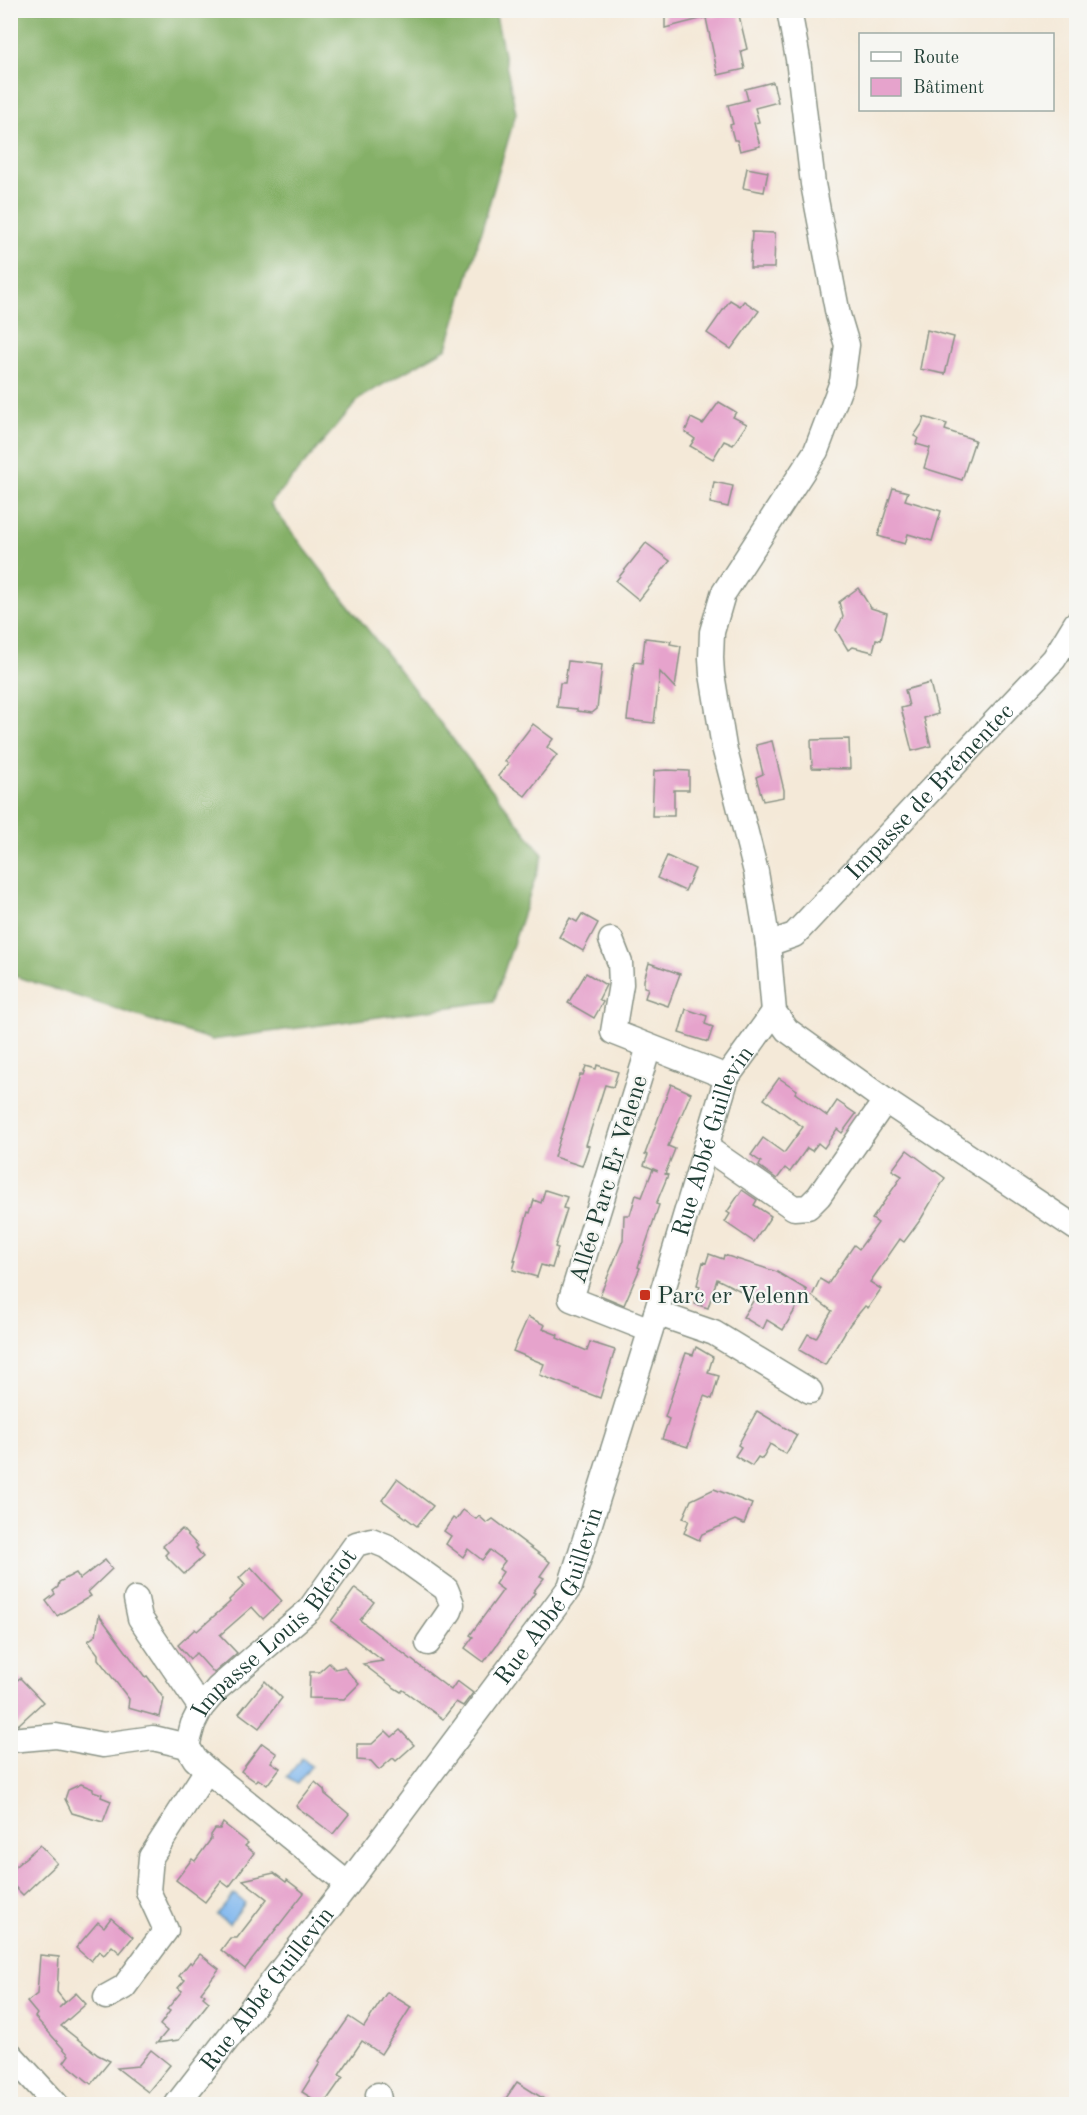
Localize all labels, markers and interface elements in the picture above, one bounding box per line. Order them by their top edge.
legend [859,33,1054,111]
text: Route [913,49,959,67]
text: Bâtiment [913,79,984,97]
street label: Impasse de Brémentec [843,700,1019,885]
street label: Rue Abbé Guillevin [670,1042,759,1240]
street label: Allée Parc Er Velene [567,1073,653,1286]
place label: Parc er Velenn [657,1285,809,1309]
marker: Parc er Velenn [638,1288,652,1302]
street label: Rue Abbé Guillevin [491,1505,608,1690]
street label: Impasse Louis Blériot [188,1545,362,1721]
street label: Rue Abbé Guillevin [197,1903,339,2077]

